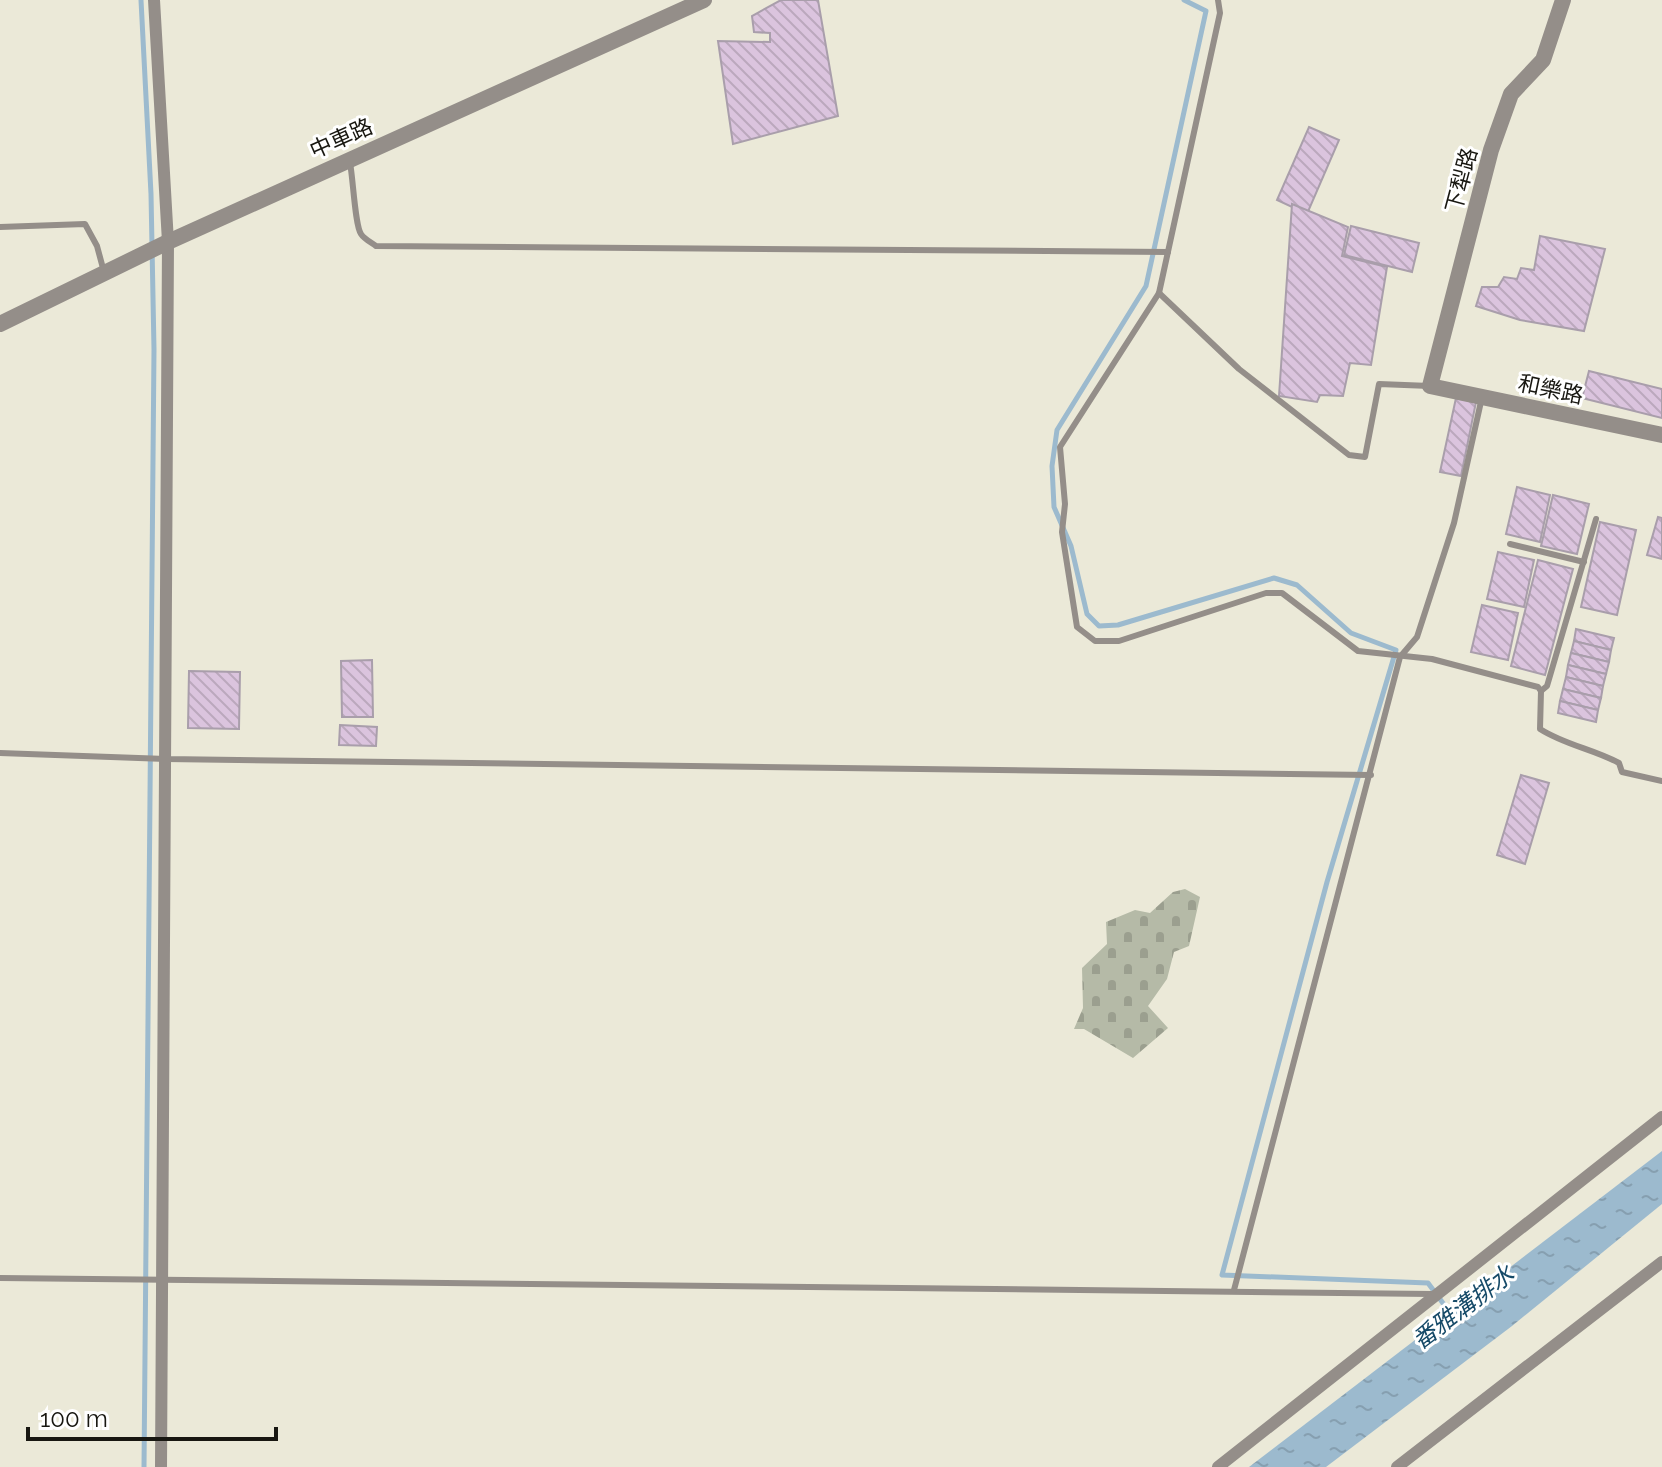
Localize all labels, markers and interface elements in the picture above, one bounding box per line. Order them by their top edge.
street label: 中車路 [306,113,376,163]
street label: 下犁路 [1440,145,1482,215]
street label: 和樂路 [1516,369,1586,409]
water label: 番雅溝排水 [1406,1259,1520,1355]
scale bar [28,1391,276,1441]
text: 100 m [40,1404,108,1433]

